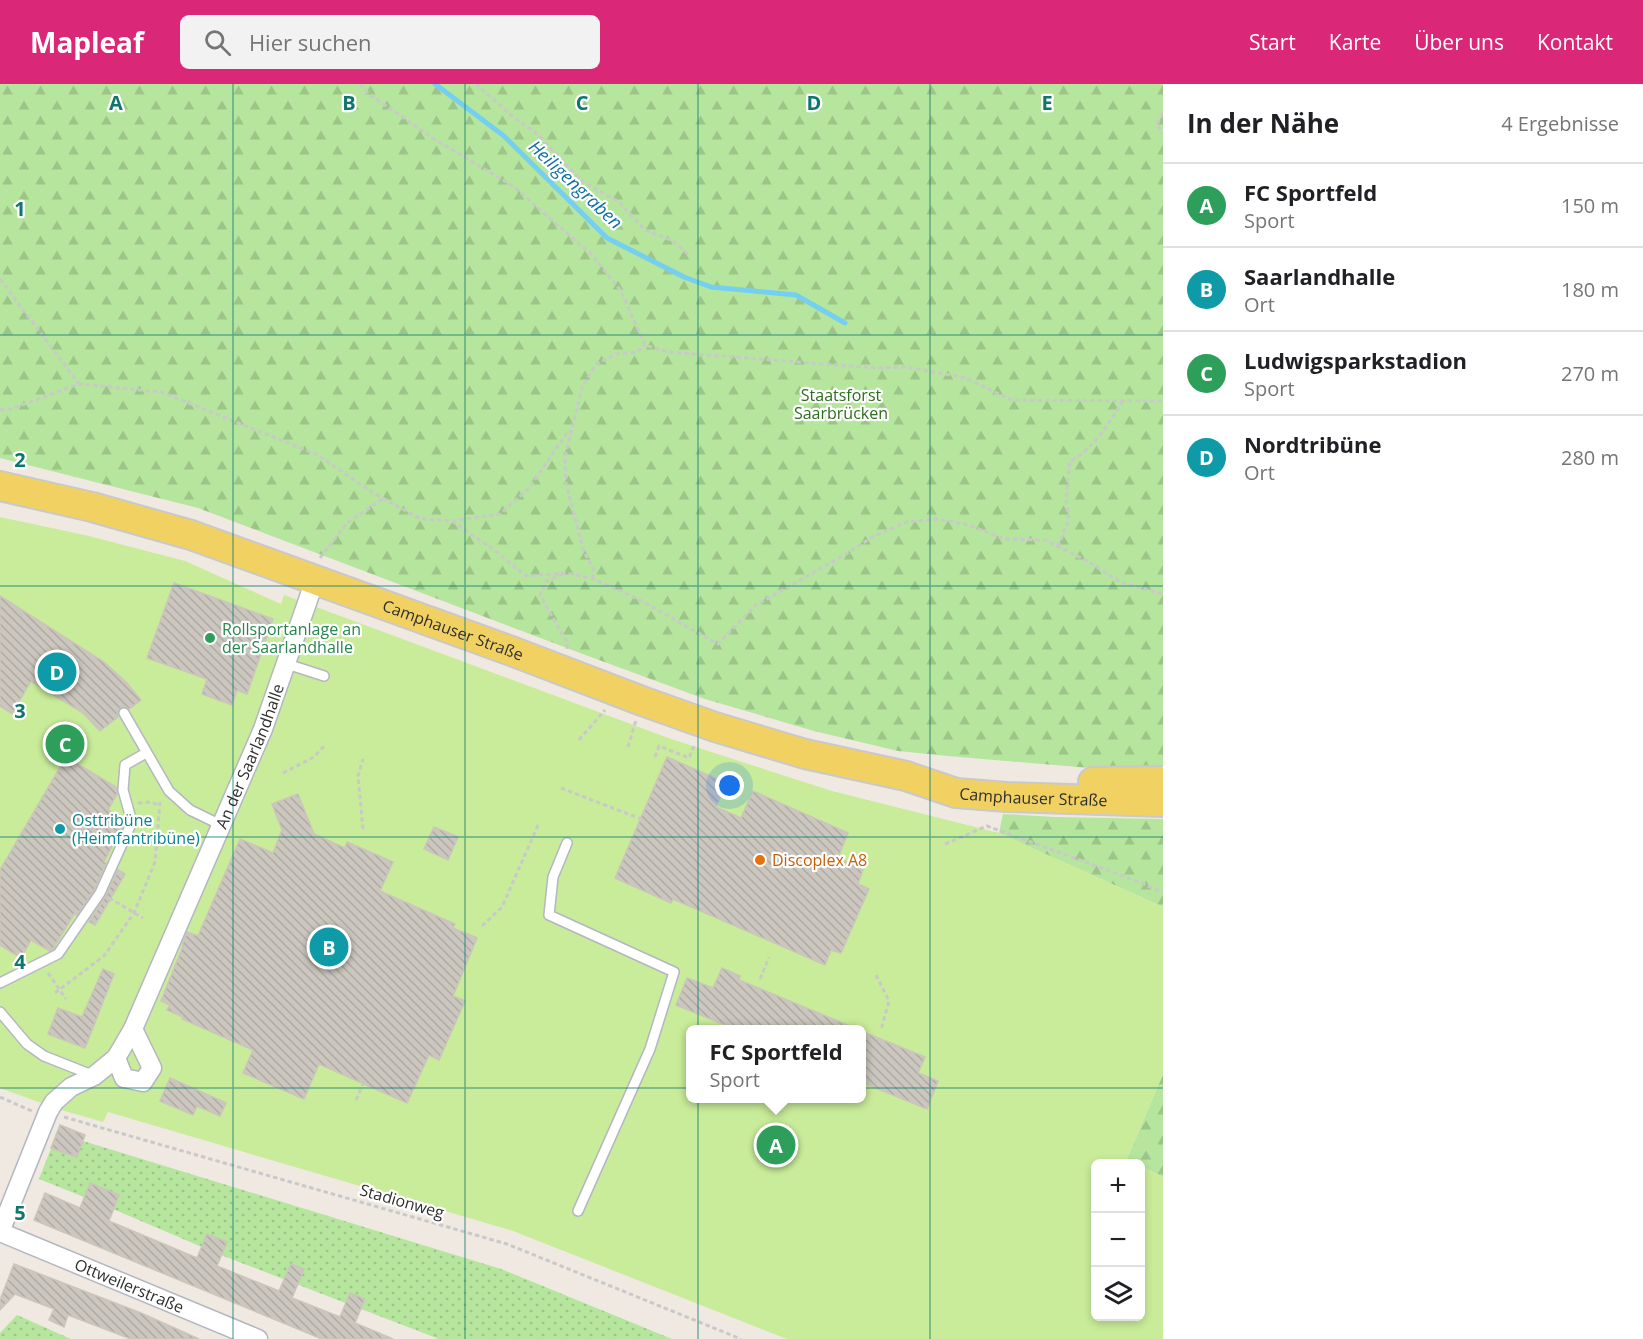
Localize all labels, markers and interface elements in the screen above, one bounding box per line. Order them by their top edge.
search box [180,15,600,69]
text: Mapleaf [30,23,144,61]
icon: search [201,26,234,59]
text: Hier suchen [249,27,372,57]
text: Start [1249,28,1296,56]
text: Karte [1329,28,1381,56]
text: Über uns [1414,28,1504,56]
text: Kontakt [1537,28,1613,56]
text: A [109,89,123,116]
text: B [342,89,356,116]
text: C [576,89,589,116]
text: D [807,89,821,116]
text: E [1041,89,1053,116]
text: In der Nähe [1187,105,1339,141]
text: 4 Ergebnisse [1501,110,1619,137]
water label: Heiligengraben [524,134,628,234]
text: FC Sportfeld [1244,177,1377,207]
text: A [1200,192,1213,219]
text: 150 m [1561,192,1619,219]
text: 1 [14,195,26,222]
text: Sport [1244,207,1295,234]
text: Saarlandhalle [1244,261,1395,291]
text: B [1200,276,1213,303]
text: 180 m [1561,276,1619,303]
text: Ort [1244,291,1275,318]
text: Ludwigsparkstadion [1244,345,1467,375]
text: C [1200,360,1213,387]
text: 270 m [1561,360,1619,387]
text: Sport [1244,375,1295,402]
park label: Staatsforst Saarbrücken [794,384,888,424]
text: Nordtribüne [1244,429,1382,459]
text: D [1199,444,1214,471]
text: 280 m [1561,444,1619,471]
text: 2 [14,446,26,473]
text: Ort [1244,459,1275,486]
street label: Camphauser Straße [380,594,527,666]
place label: Rollsportanlage an der Saarlandhalle [222,618,361,658]
marker: Rollsportanlage an der Saarlandhalle [203,631,217,645]
pin: D [38,650,76,694]
street label: An der Saarlandhalle [210,681,289,832]
text: 3 [14,697,26,724]
pin: C [46,722,84,766]
your location [715,771,744,800]
street label: Camphauser Straße [959,782,1108,811]
place label: Osttribüne (Heimfantribüne) [72,809,200,849]
marker: Osttribüne (Heimfantribüne) [53,822,67,836]
place label: Discoplex A8 [772,849,867,871]
marker: Discoplex A8 [753,853,767,867]
pin: B [310,924,348,970]
text: 4 [14,948,26,975]
popup [686,1025,866,1103]
text: FC Sportfeld [709,1036,843,1066]
text: Sport [709,1066,760,1093]
pin: A [756,1122,796,1168]
map controls [1091,1159,1145,1321]
button: + [1091,1159,1145,1213]
street label: Stadionweg [357,1178,447,1224]
text: 5 [14,1199,26,1226]
button: − [1091,1213,1145,1267]
street label: Ottweilerstraße [71,1253,187,1318]
button: layers [1091,1267,1145,1321]

